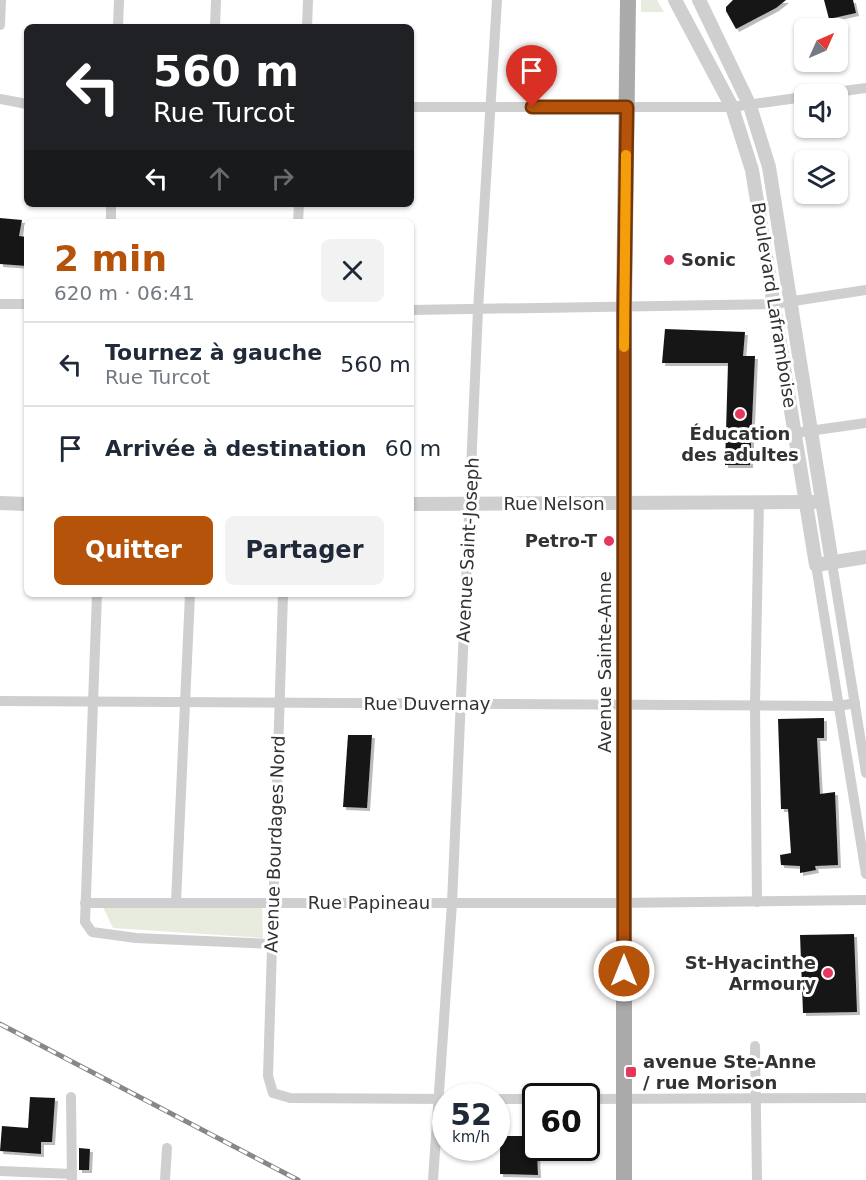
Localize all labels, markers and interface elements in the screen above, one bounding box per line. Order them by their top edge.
north arrow [794,18,848,72]
map controls [794,18,848,204]
pin [506,45,557,107]
text: 560 m [153,47,299,96]
icon: left [54,48,132,126]
icon: arrive [515,54,548,87]
button: sound [794,84,848,138]
text: Rue Turcot [153,97,295,128]
button: layers [794,150,848,204]
icon: left [140,162,173,195]
icon: ahead [203,162,236,195]
icon: right [266,162,299,195]
street label: Boulevard Laframboise [748,201,801,409]
text: 2 min [54,238,167,279]
button: close [321,239,384,302]
place label: Sonic [681,249,736,270]
marker: Sonic [662,253,676,267]
text: 620 m · 06:41 [54,281,195,305]
text: Tournez à gauche [105,340,322,365]
icon: left [54,348,87,381]
text: 560 m [340,352,411,377]
text: Rue Turcot [105,365,210,389]
marker: Éducation des adultes [733,407,747,421]
place label: Éducation des adultes [681,423,799,465]
icon: arrive [54,432,87,465]
text: Arrivée à destination [105,436,367,461]
text: 60 m [385,436,441,461]
street label: Avenue Saint-Joseph [452,457,483,643]
street label: Rue Nelson [503,493,605,514]
button: Quitter [54,516,213,585]
button: Partager [225,516,384,585]
place label: Petro-T [525,530,598,551]
marker: Petro-T [602,534,616,548]
street label: Avenue Sainte-Anne [594,571,615,753]
street label: Rue Duvernay [363,693,491,714]
street label: Avenue Bourdages Nord [260,735,289,953]
street label: Rue Papineau [308,892,430,913]
position arrow [592,939,656,1003]
place label: St-Hyacinthe Armoury [685,952,816,994]
marker: St-Hyacinthe Armoury [821,966,835,980]
place label: avenue Ste-Anne / rue Morison [643,1051,816,1093]
marker: avenue Ste-Anne / rue Morison [624,1065,638,1079]
speed limit sign: 60 [522,1083,600,1161]
text: 52 [450,1097,492,1132]
text: km/h [452,1128,490,1146]

